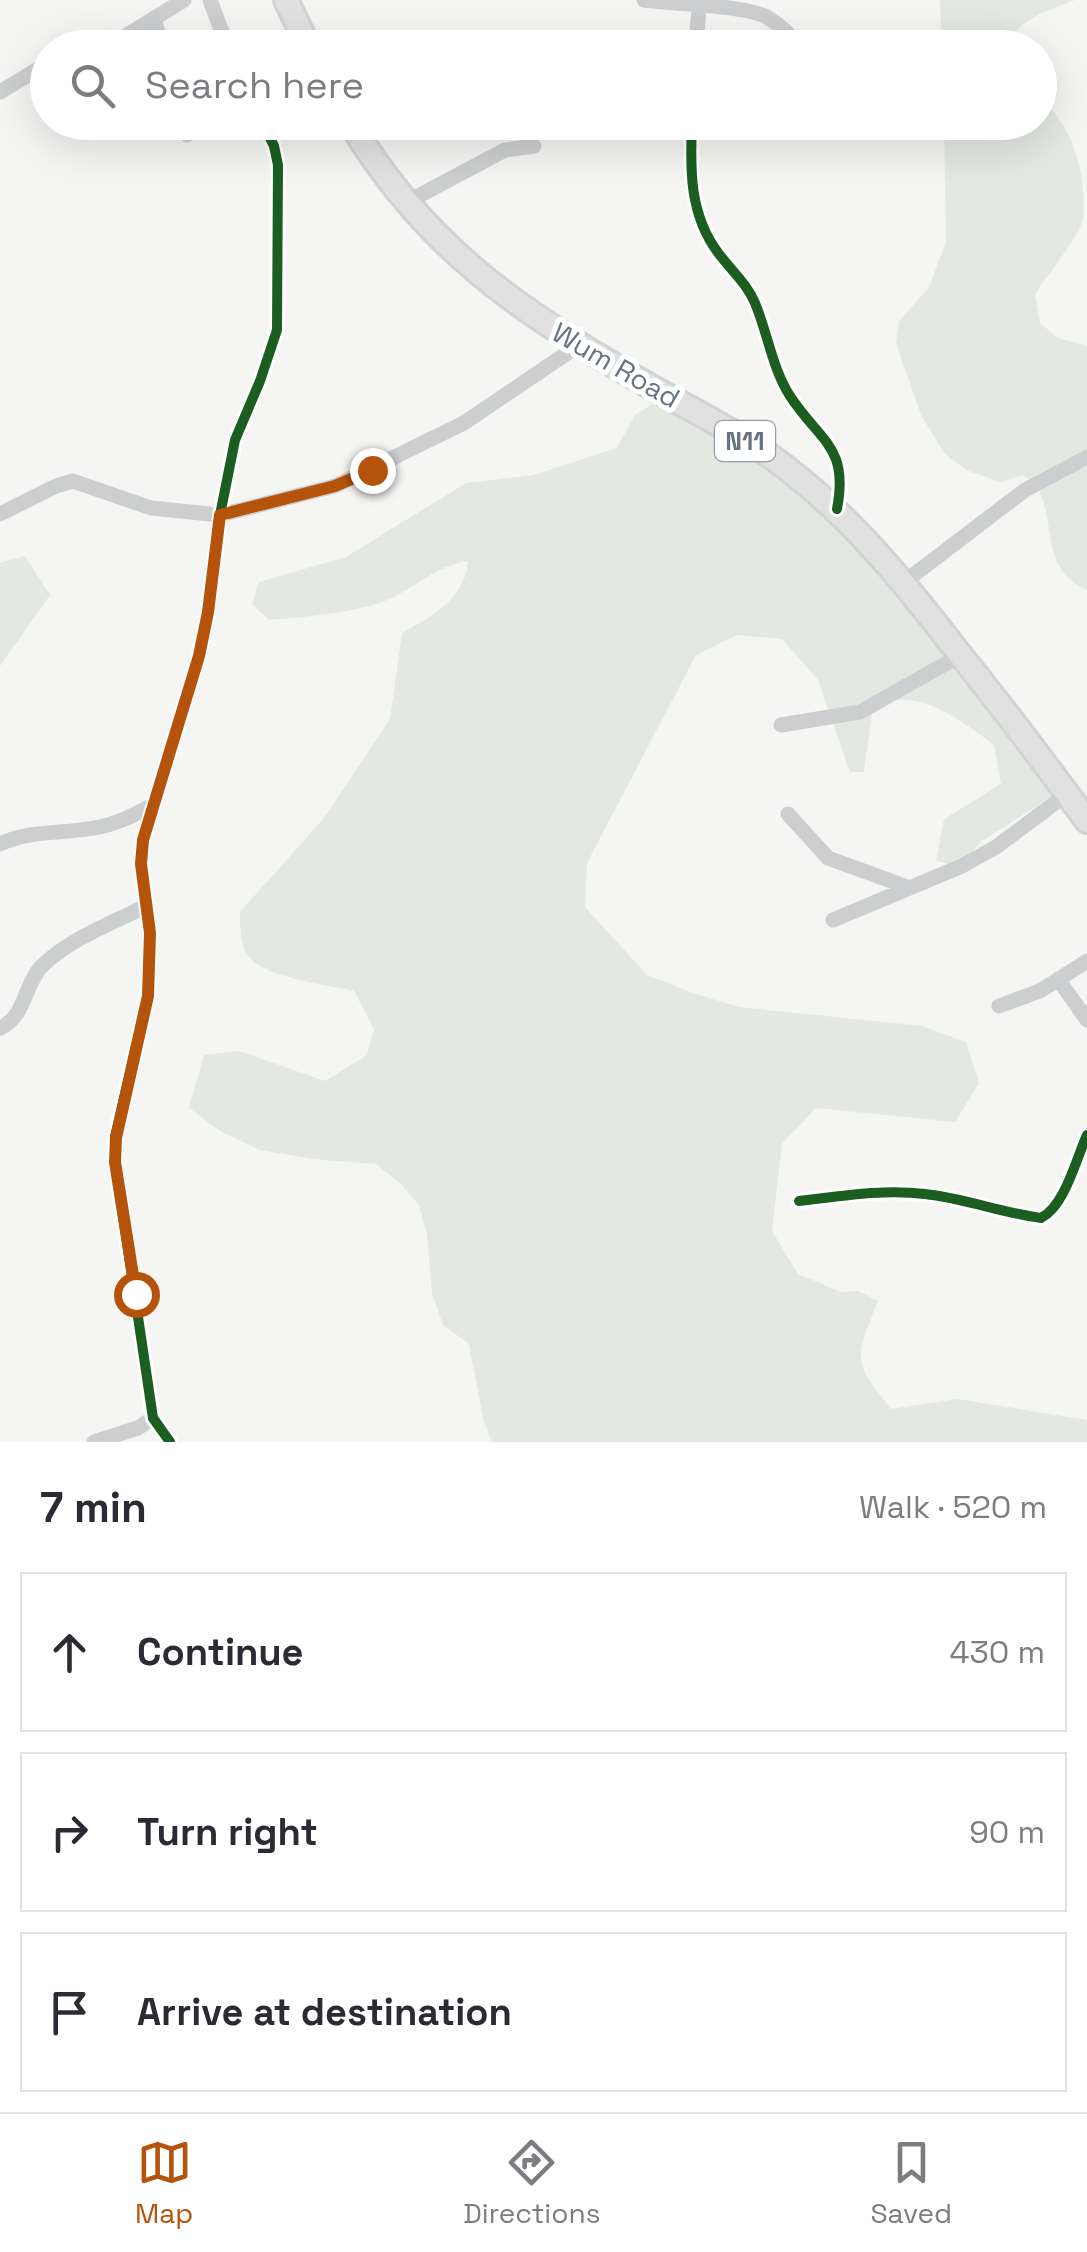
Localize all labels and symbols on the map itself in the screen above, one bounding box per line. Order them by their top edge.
street label: Wum Road [546,314,686,416]
road number: N11 [715,421,775,461]
route end [350,448,396,494]
route start [114,1272,160,1318]

